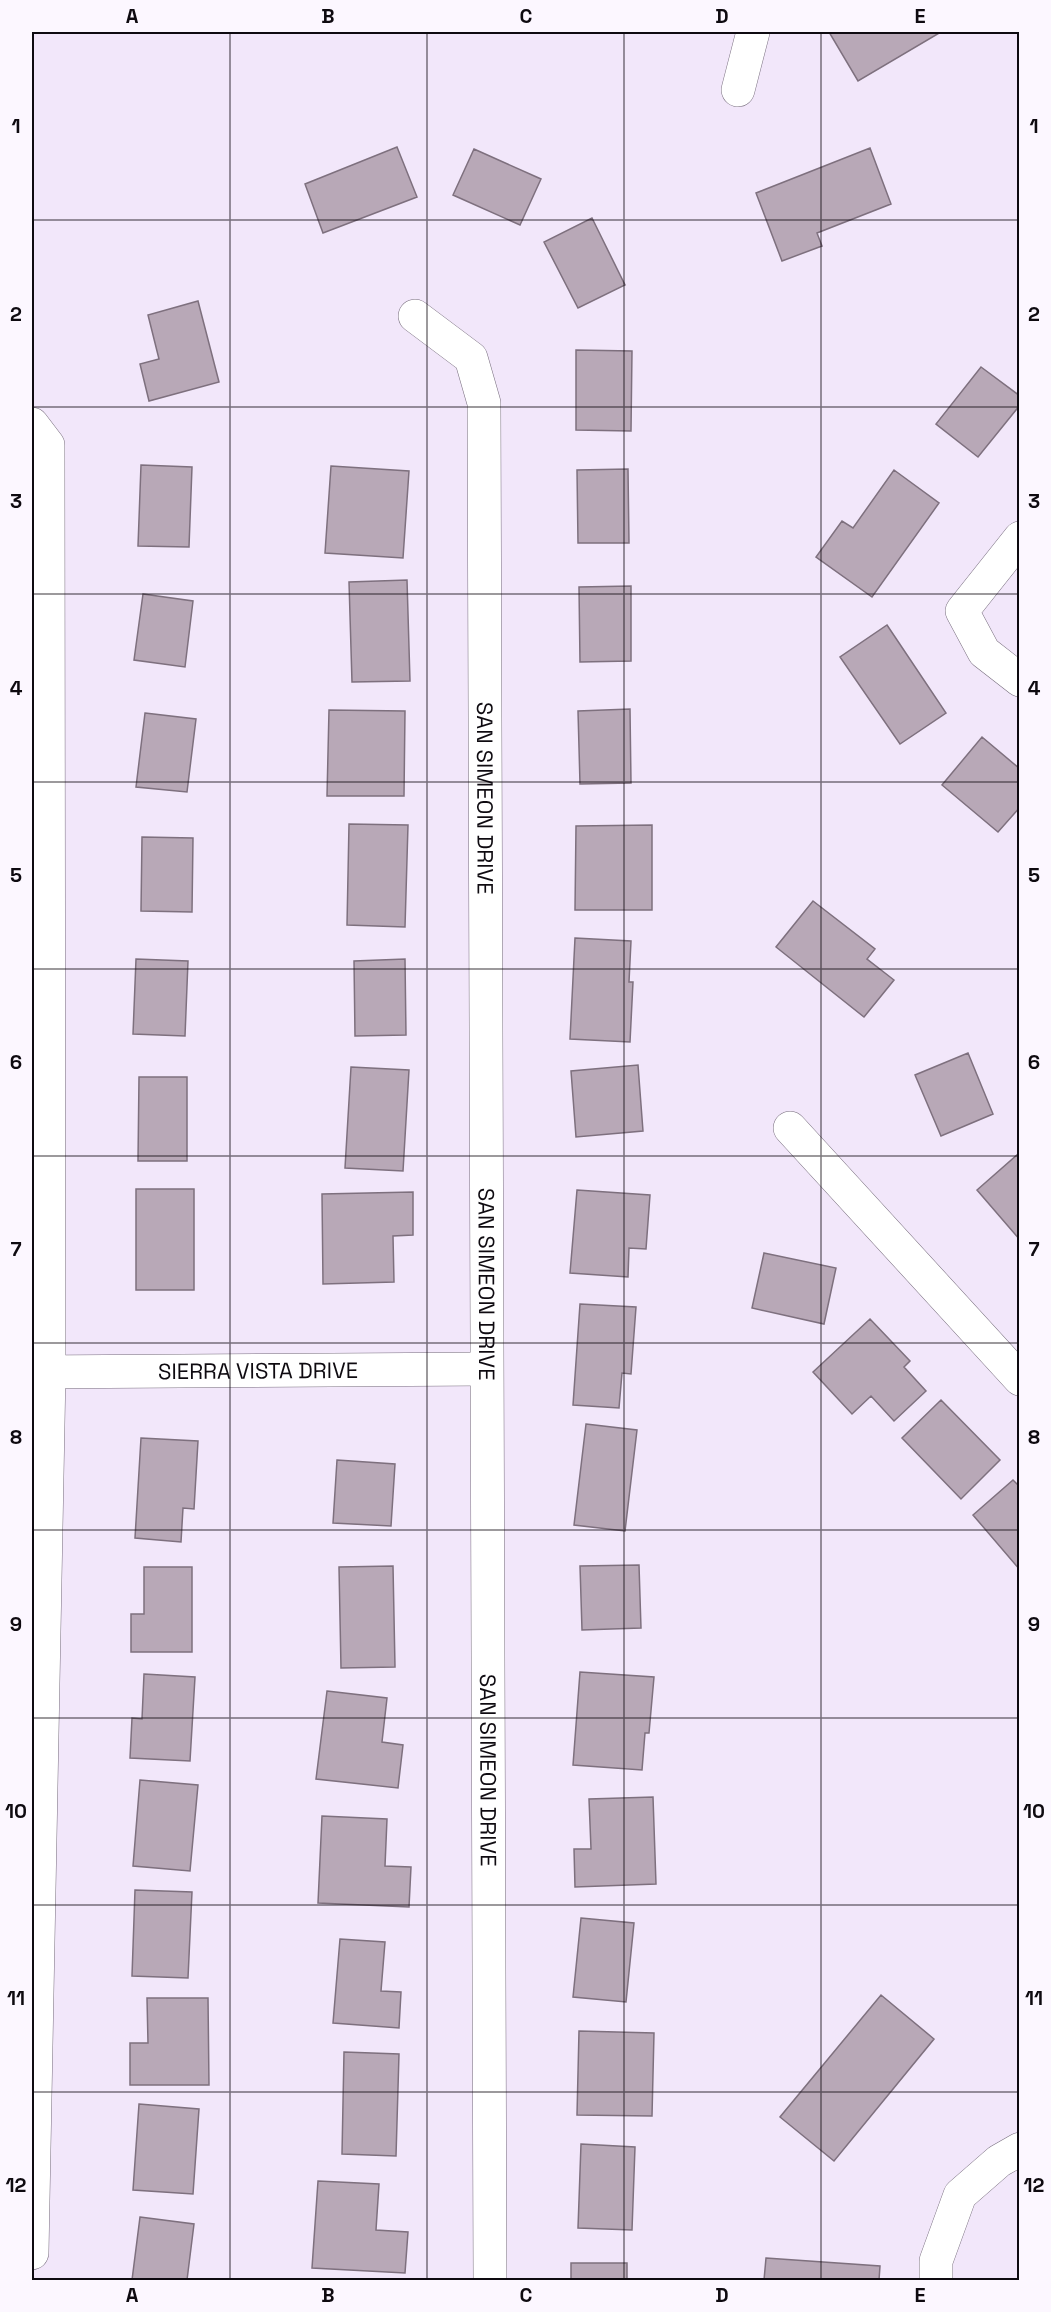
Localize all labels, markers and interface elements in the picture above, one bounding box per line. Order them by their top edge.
text: A [126,3,139,29]
text: B [321,3,335,29]
text: C [520,3,533,29]
text: D [715,3,729,29]
text: E [914,3,926,29]
text: 1 [11,113,21,139]
text: 1 [1029,113,1039,139]
text: 2 [10,301,22,327]
text: 2 [1028,301,1040,327]
text: 3 [10,488,22,514]
text: 3 [1028,488,1040,514]
text: 4 [10,675,23,701]
text: 4 [1028,675,1041,701]
street label: SAN SIMEON DRIVE [471,702,500,895]
text: 5 [10,862,22,888]
text: 5 [1028,862,1040,888]
text: 6 [10,1049,22,1075]
text: 6 [1028,1049,1040,1075]
street label: SAN SIMEON DRIVE [473,1188,501,1381]
text: 7 [10,1236,22,1262]
text: 7 [1028,1236,1040,1262]
street label: SIERRA VISTA DRIVE [158,1356,358,1385]
text: 8 [10,1424,22,1450]
text: 8 [1028,1424,1040,1450]
text: 9 [10,1611,22,1637]
text: 9 [1028,1611,1040,1637]
street label: SAN SIMEON DRIVE [474,1674,503,1867]
text: 10 [5,1798,27,1824]
text: 10 [1023,1798,1045,1824]
text: 11 [7,1985,25,2011]
text: 11 [1025,1985,1043,2011]
text: 12 [6,2172,27,2198]
text: 12 [1024,2172,1045,2198]
text: A [126,2282,139,2308]
text: B [321,2282,335,2308]
text: C [520,2282,533,2308]
text: D [715,2282,729,2308]
text: E [914,2282,926,2308]

